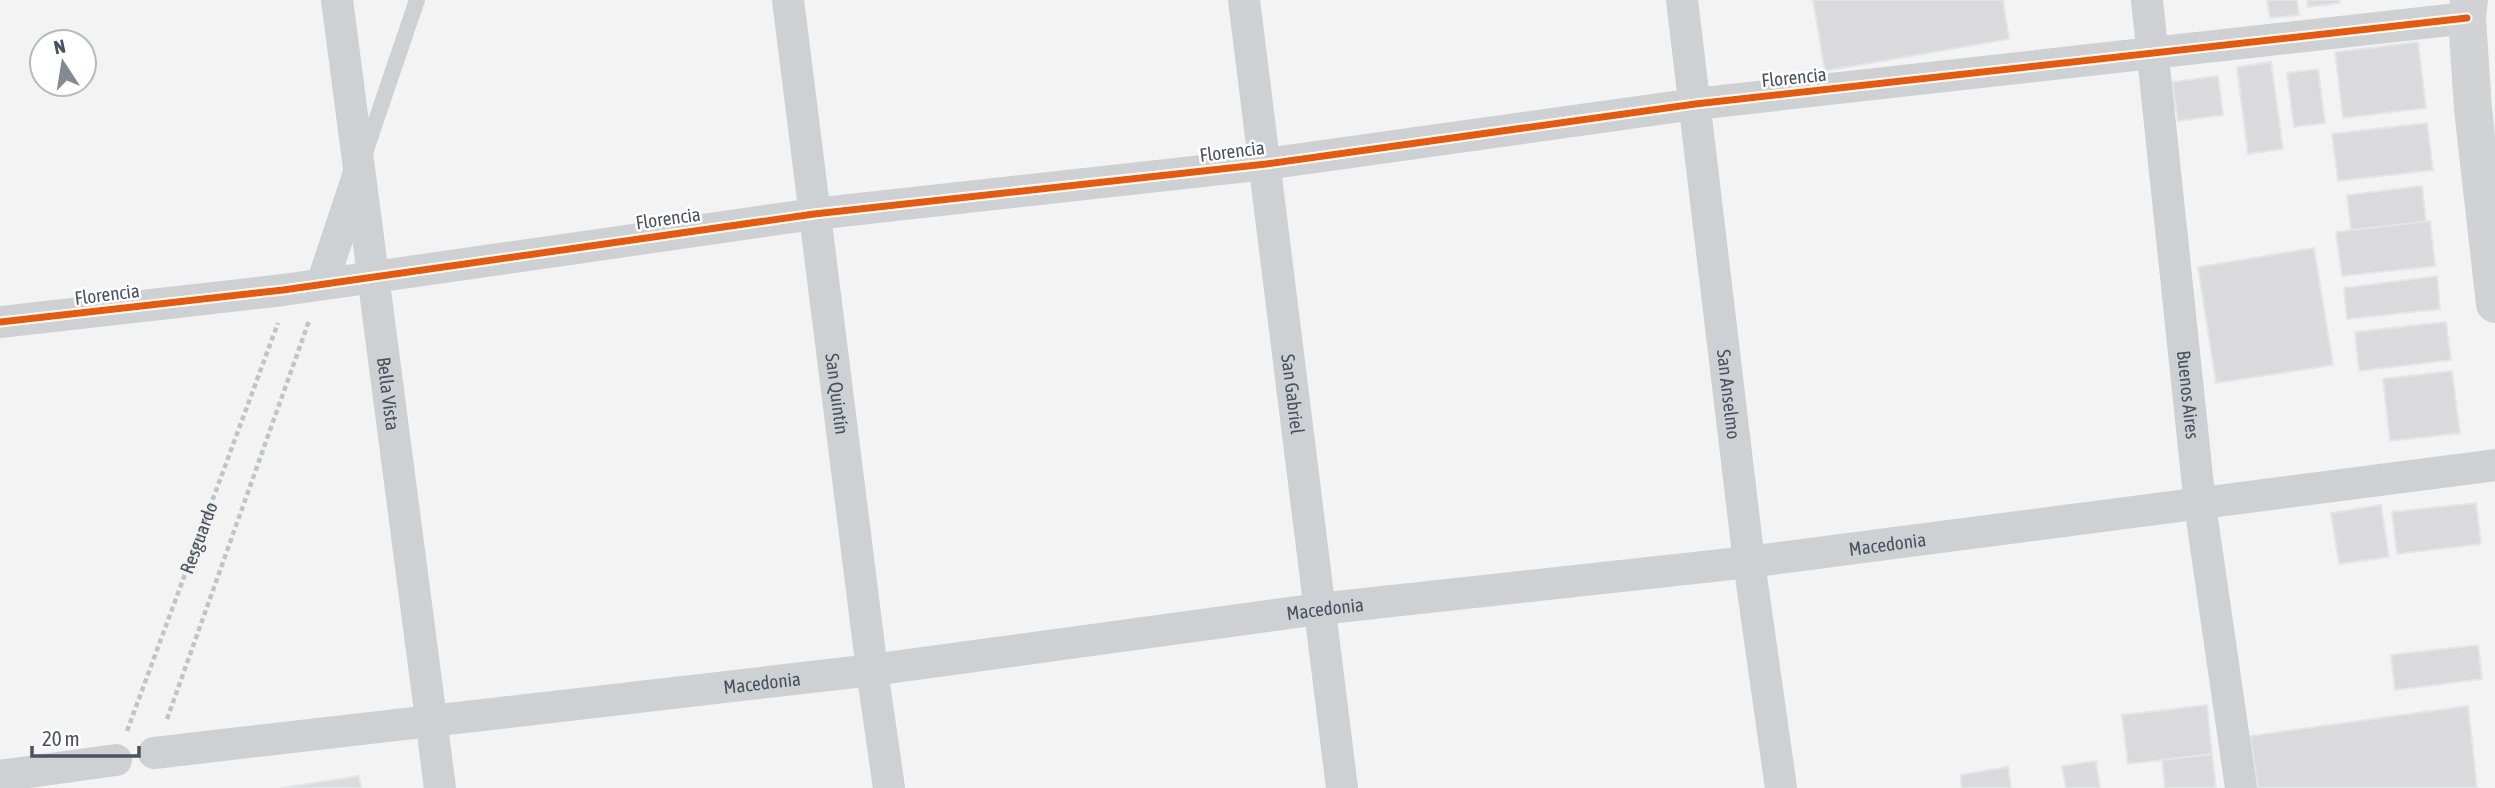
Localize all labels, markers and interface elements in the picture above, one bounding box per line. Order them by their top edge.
north arrow [28,28,98,98]
text: N [52,34,67,58]
street label: Florencia [1760,63,1828,91]
street label: Florencia [1198,136,1266,166]
street label: Florencia [634,203,702,233]
street label: Florencia [73,279,141,309]
street label: San Anselmo [1713,348,1745,440]
street label: Buenos Aires [2173,349,2204,441]
street label: San Quintín [821,352,853,436]
street label: San Gabriel [1277,353,1309,435]
street label: Bella Vista [373,356,404,432]
street label: Resguardo [175,499,222,577]
street label: Macedonia [1847,528,1927,560]
street label: Macedonia [1285,593,1365,624]
street label: Macedonia [722,667,802,698]
scale bar [32,714,138,758]
text: 20 m [42,726,80,750]

